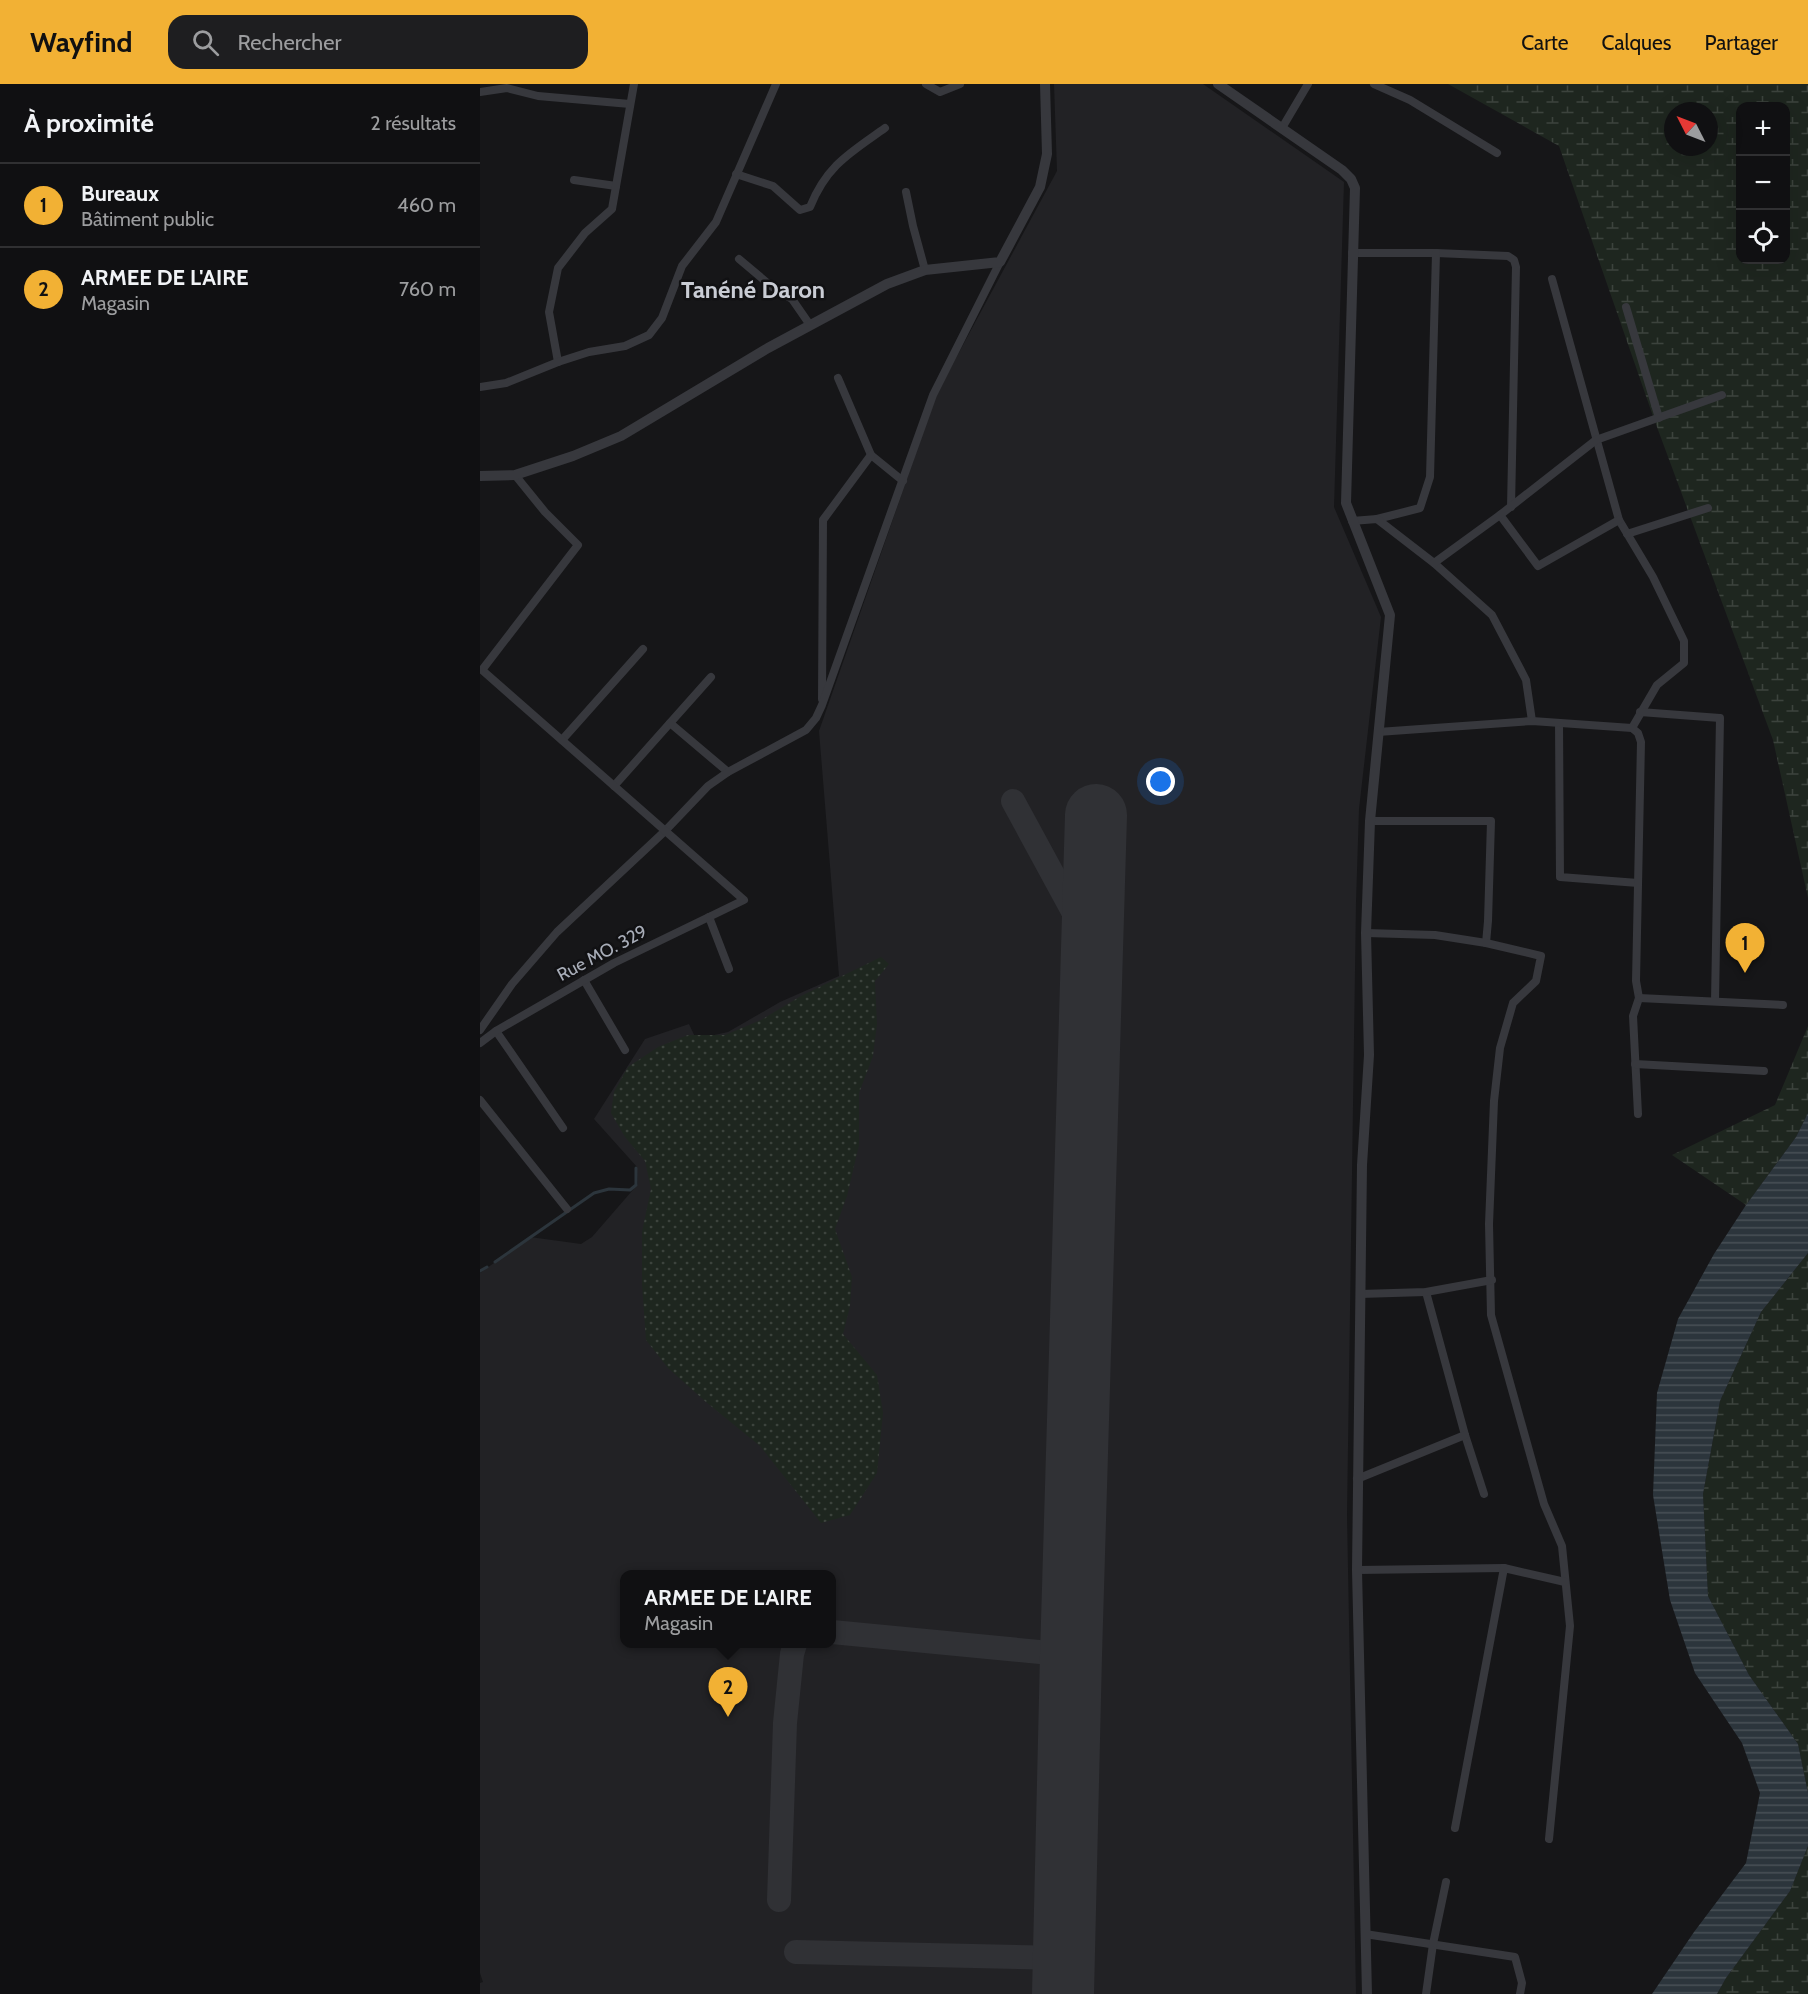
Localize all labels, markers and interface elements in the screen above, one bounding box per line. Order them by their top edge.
search box [168,15,588,69]
text: Wayfind [30,25,132,59]
icon: search [189,26,222,59]
text: Rechercher [237,29,341,56]
text: Carte [1521,30,1569,55]
text: Calques [1602,30,1672,55]
text: Partager [1705,30,1778,55]
north arrow [1664,102,1718,156]
map controls [1736,102,1790,264]
button: + [1736,102,1790,156]
text: À proximité [24,107,154,139]
text: 2 résultats [370,111,456,135]
button: − [1736,156,1790,210]
text: Bureaux [81,180,159,207]
text: 1 [40,193,47,217]
text: 460 m [397,193,456,217]
text: Bâtiment public [81,207,214,231]
button: locate [1736,210,1790,264]
text: ARMEE DE L'AIRE [81,264,249,291]
district label: Tanéné Daron [681,275,825,304]
text: 2 [38,277,49,301]
text: 760 m [399,277,456,301]
text: Magasin [81,291,150,315]
your location [1146,767,1175,796]
street label: Rue MO. 329 [553,920,651,986]
pin: 1 [1726,924,1764,973]
popup [620,1570,836,1648]
text: ARMEE DE L'AIRE [644,1584,812,1611]
text: Magasin [644,1611,713,1635]
pin: 2 [708,1668,748,1717]

